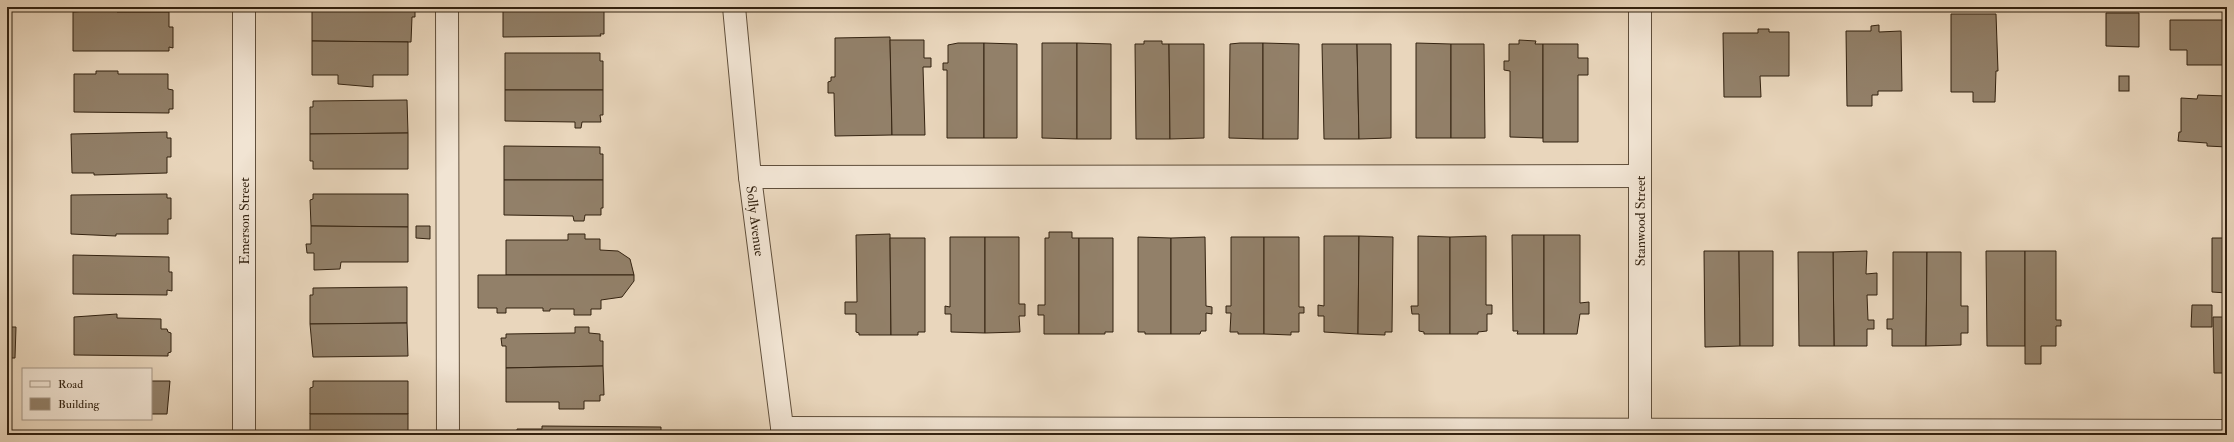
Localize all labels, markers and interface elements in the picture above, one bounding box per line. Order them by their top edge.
street label: Stanwood Street [1632,175,1649,266]
street label: Emerson Street [236,177,253,265]
street label: Solly Avenue [743,184,769,257]
legend [22,368,152,420]
text: Road [58,377,83,392]
text: Building [58,397,101,412]

